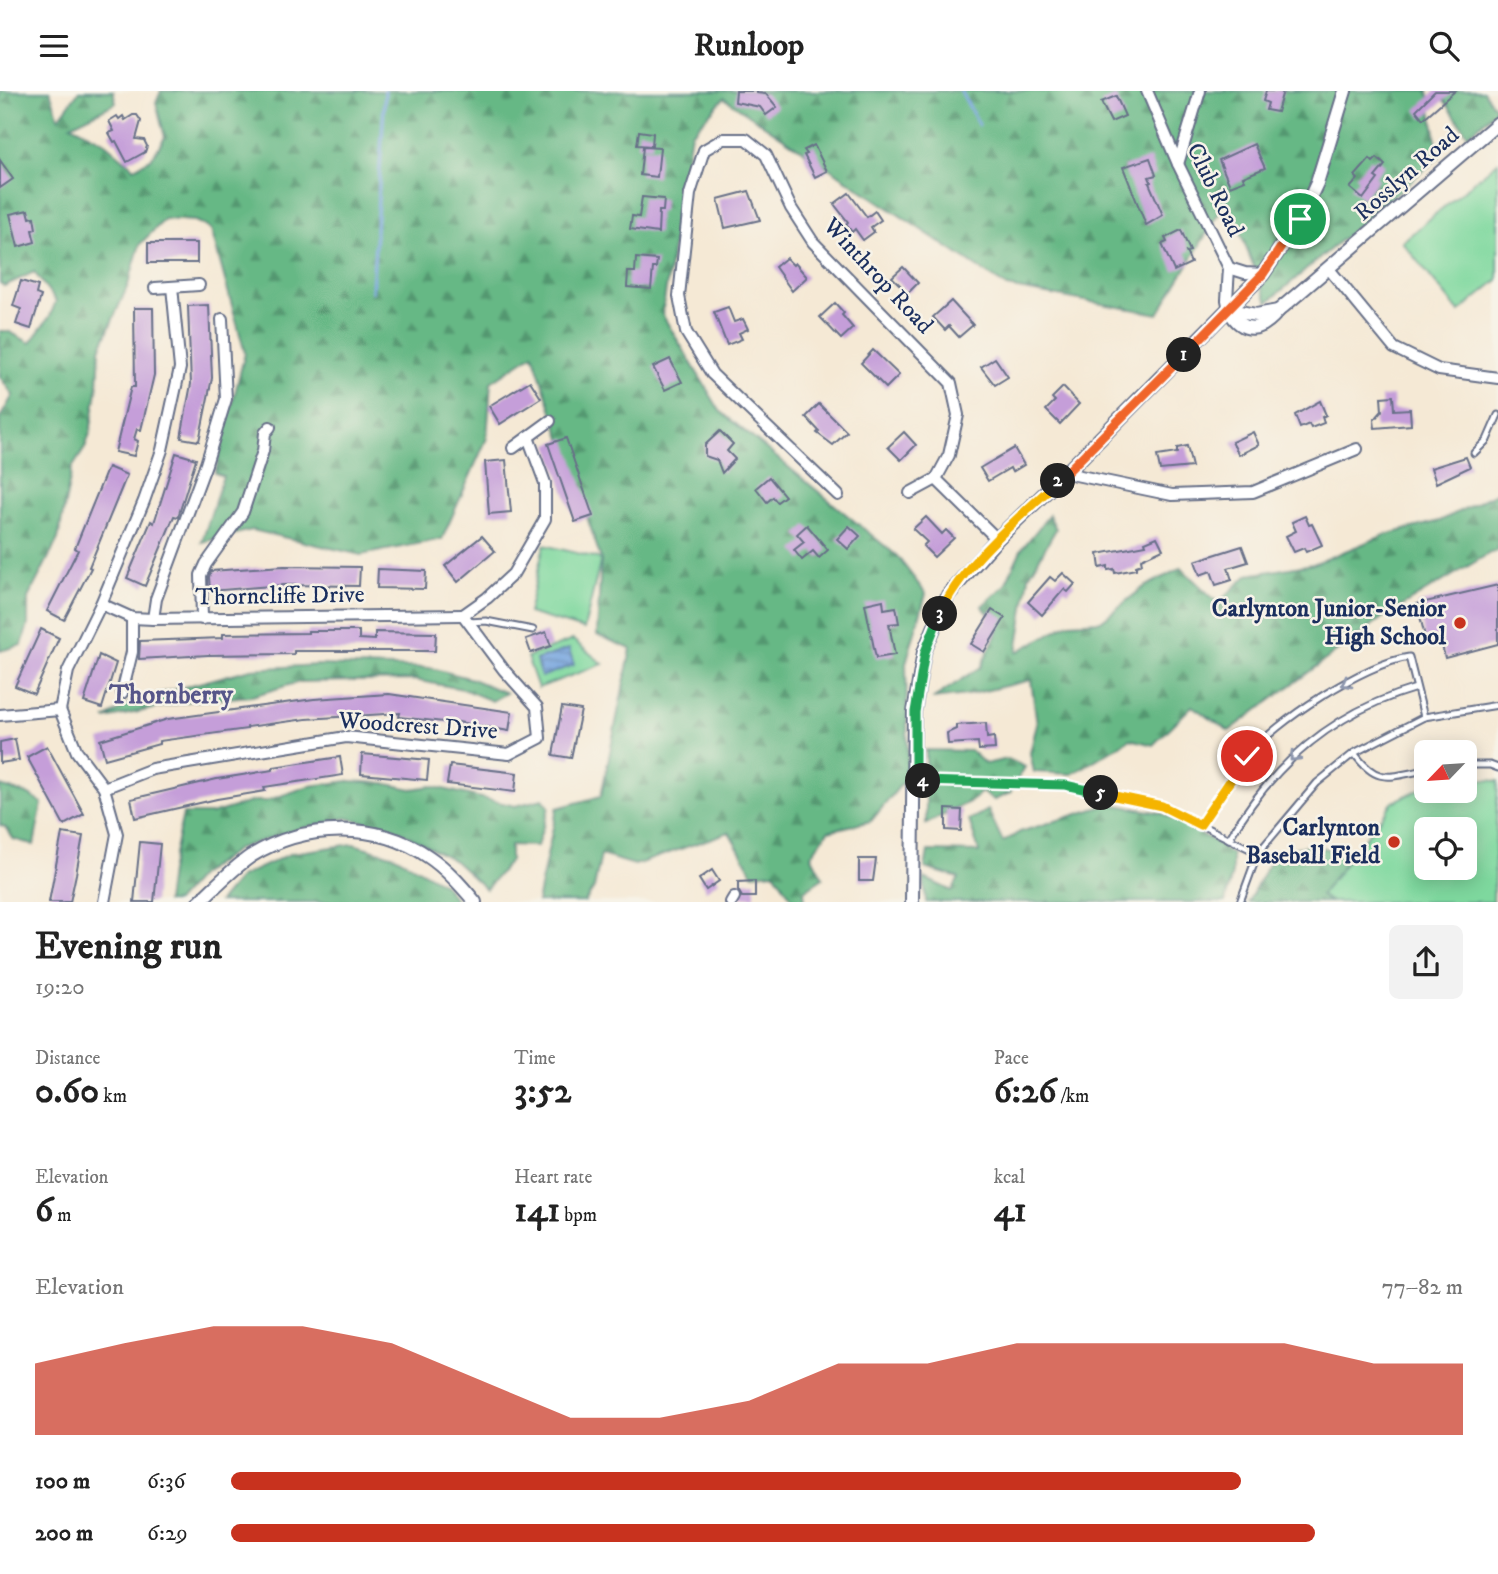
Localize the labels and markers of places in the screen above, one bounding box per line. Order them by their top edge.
pin [1270,189,1330,249]
pin: 1 [1166,337,1202,373]
pin: 2 [1040,463,1076,499]
place label: Carlynton Junior-Senior High School [1212,594,1447,652]
pin: 3 [922,596,958,631]
marker: Carlynton Junior-Senior High School [1452,615,1468,631]
pin [1217,726,1277,786]
pin: 4 [906,763,940,799]
pin: 5 [1084,775,1118,811]
place label: Carlynton Baseball Field [1246,813,1381,871]
marker: Carlynton Baseball Field [1386,834,1402,850]

